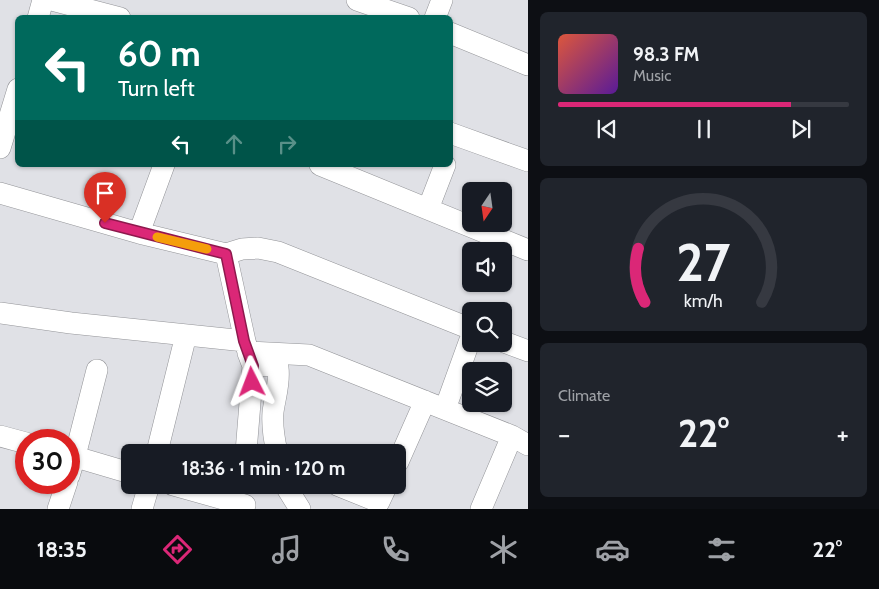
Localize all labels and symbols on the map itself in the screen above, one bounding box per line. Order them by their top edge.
pin [84,172,126,223]
north arrow [462,182,512,232]
position arrow [225,355,277,407]
speed limit sign: 30 [15,429,80,494]

